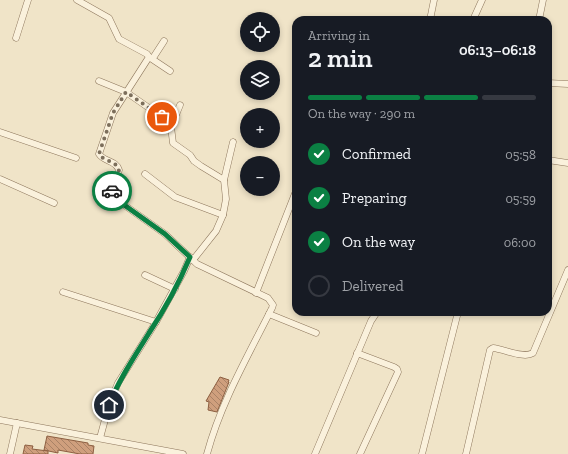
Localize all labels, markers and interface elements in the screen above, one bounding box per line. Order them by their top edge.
map controls [240,12,280,196]
button: locate [240,12,280,52]
text: Arriving in [308,28,370,43]
text: 06:13–06:18 [459,41,536,59]
text: 2 min [308,42,372,74]
button: layers [240,60,280,100]
pin [145,100,179,134]
icon: bag [151,106,173,128]
text: On the way · 290 m [308,106,415,121]
button: + [240,108,280,148]
icon: check [308,143,330,165]
text: Confirmed [342,145,411,163]
text: 05:58 [505,147,536,162]
button: − [240,156,280,196]
courier [92,171,132,211]
icon: car [101,180,123,202]
icon: check [308,187,330,209]
text: Preparing [342,189,407,207]
text: 05:59 [505,191,536,206]
icon: check [308,231,330,253]
text: On the way [342,233,415,251]
text: 06:00 [504,235,536,250]
text: Delivered [342,277,404,295]
pin [92,388,126,422]
icon: home [98,394,120,416]

